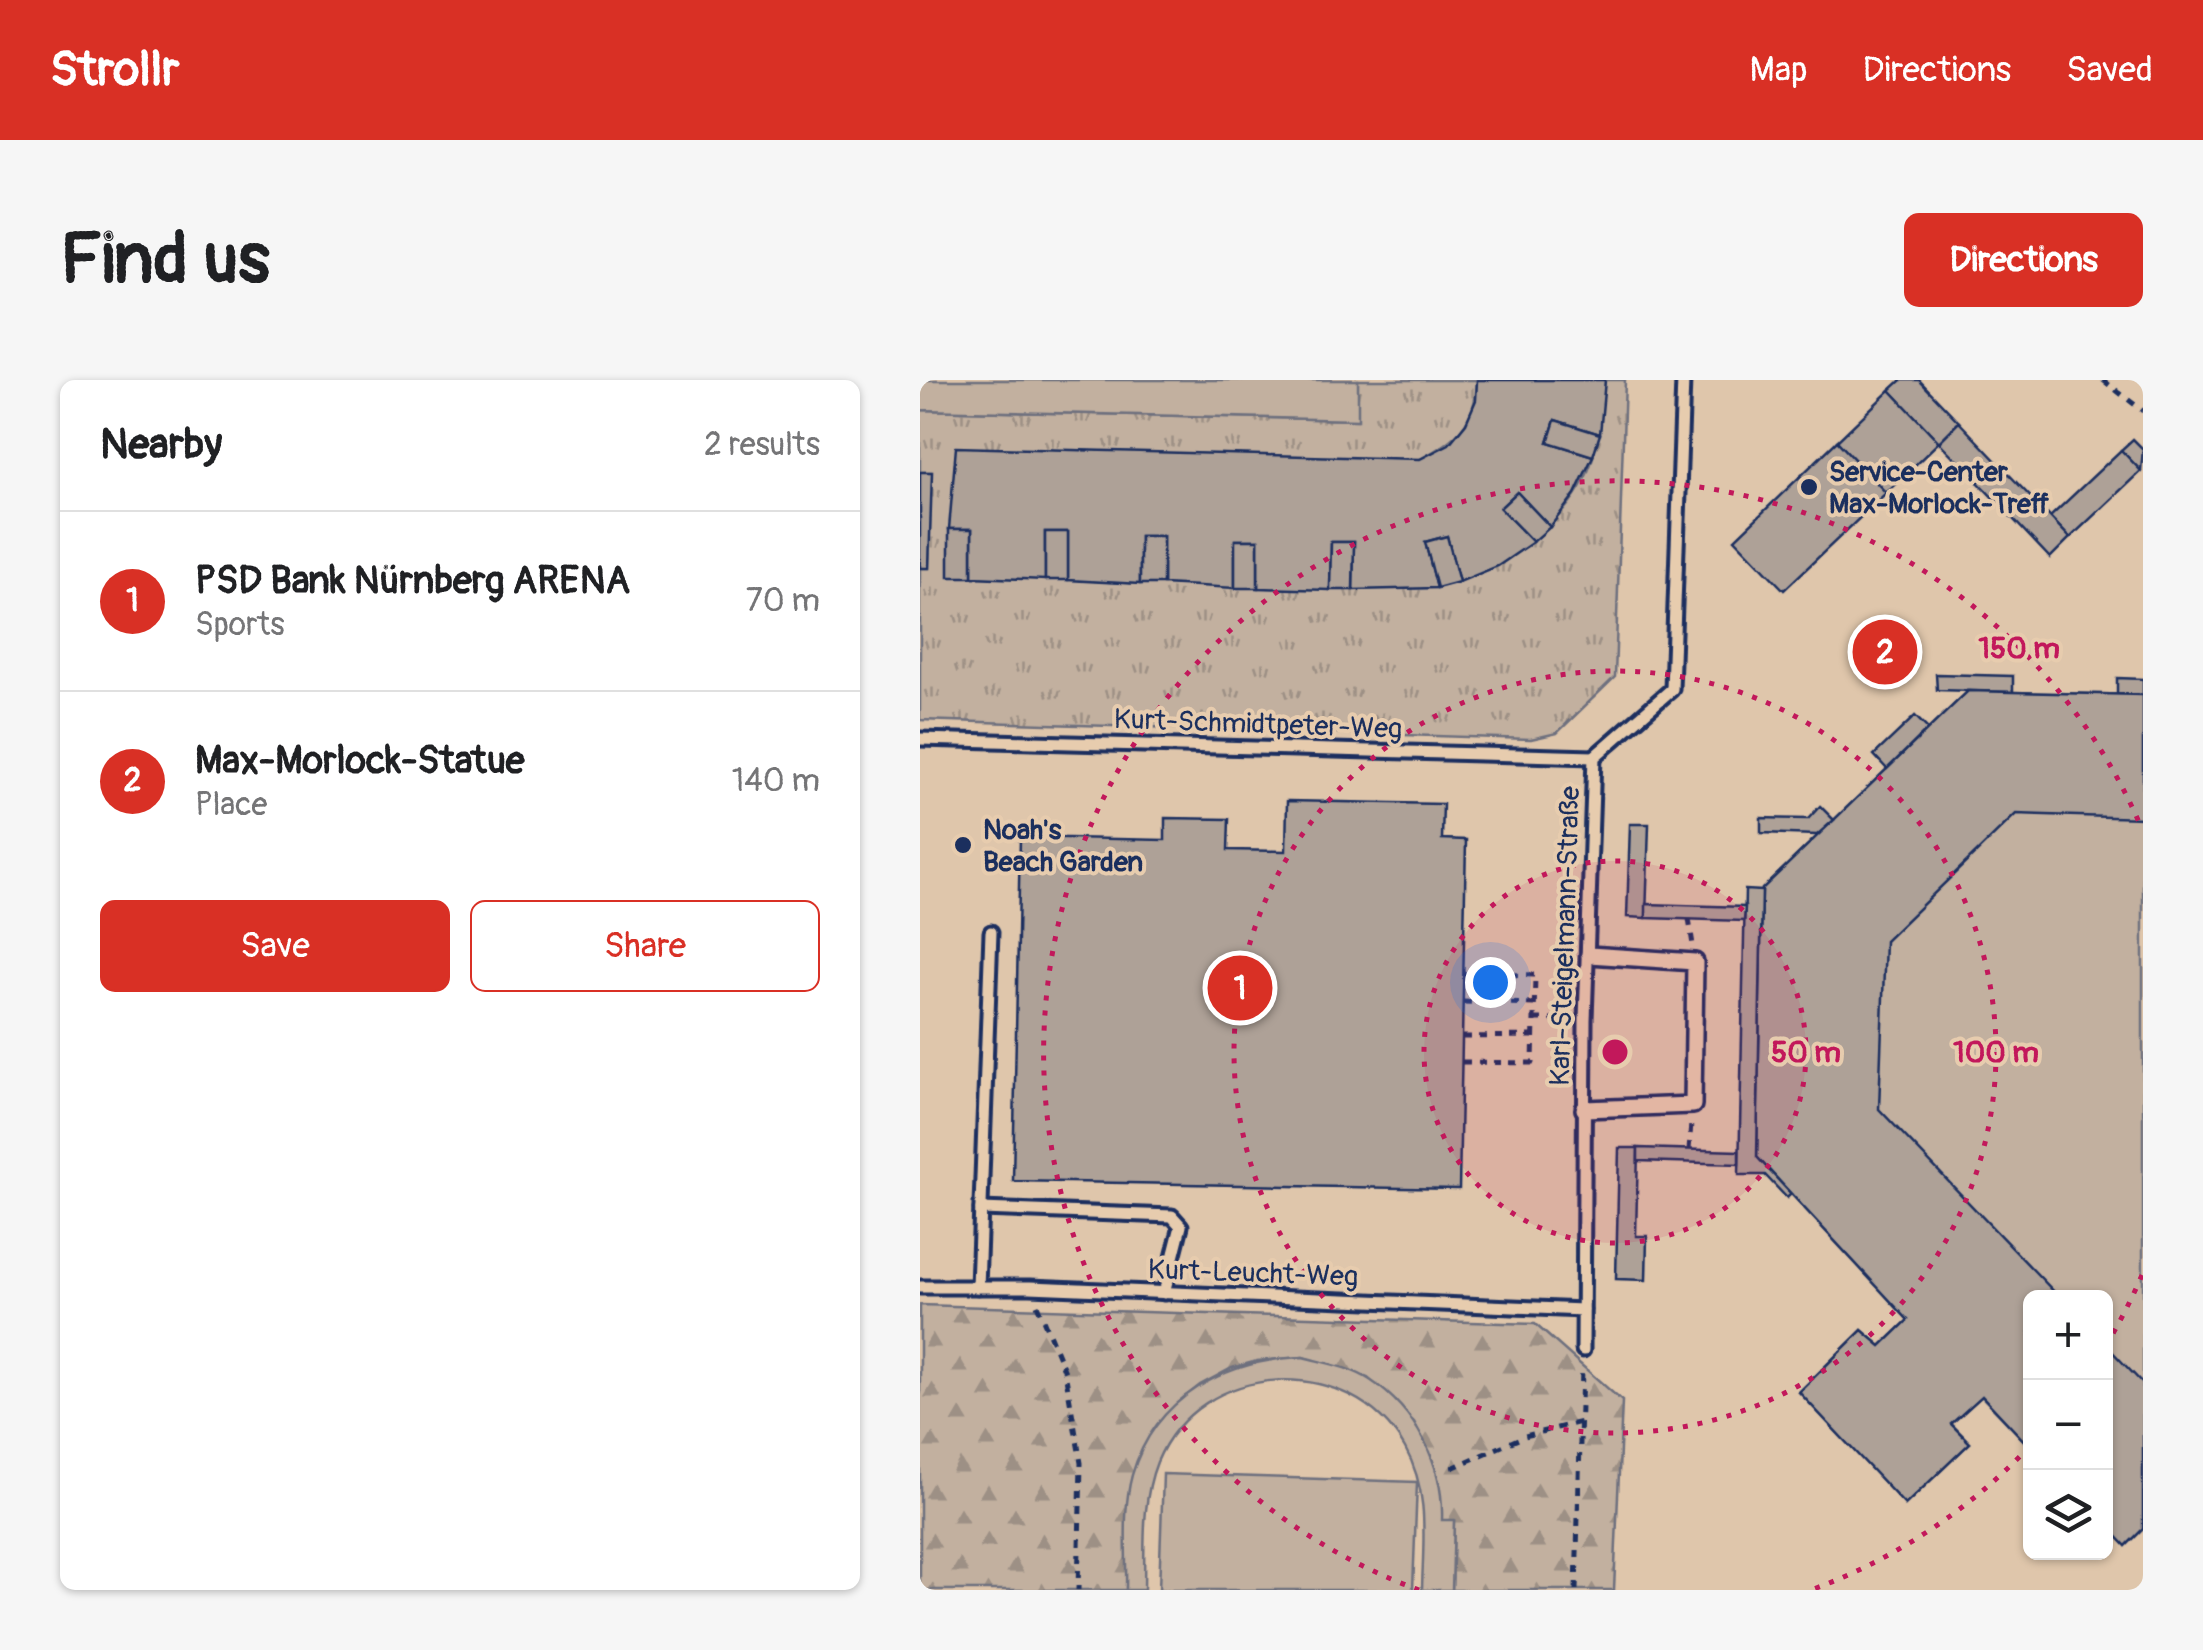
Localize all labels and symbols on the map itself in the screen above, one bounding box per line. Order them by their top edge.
place label: Service-Center Max-Morlock-Treff [1829,455,2050,522]
marker: Service-Center Max-Morlock-Treff [1798,476,1820,498]
pin: 2 [1852,614,1918,690]
text: 150 m [1978,630,2060,667]
street label: Kurt-Schmidtpeter-Weg [1113,702,1403,747]
street label: Karl-Steigelmann-Straße [1543,785,1588,1086]
place label: Noah's Beach Garden [983,813,1143,880]
marker: Noah's Beach Garden [952,834,974,856]
pin: 1 [1208,950,1272,1026]
your location [1465,957,1516,1008]
centre of rings [1597,1034,1633,1070]
text: 50 m [1771,1034,1841,1071]
text: 100 m [1953,1034,2039,1071]
street label: Kurt-Leucht-Weg [1147,1252,1359,1295]

